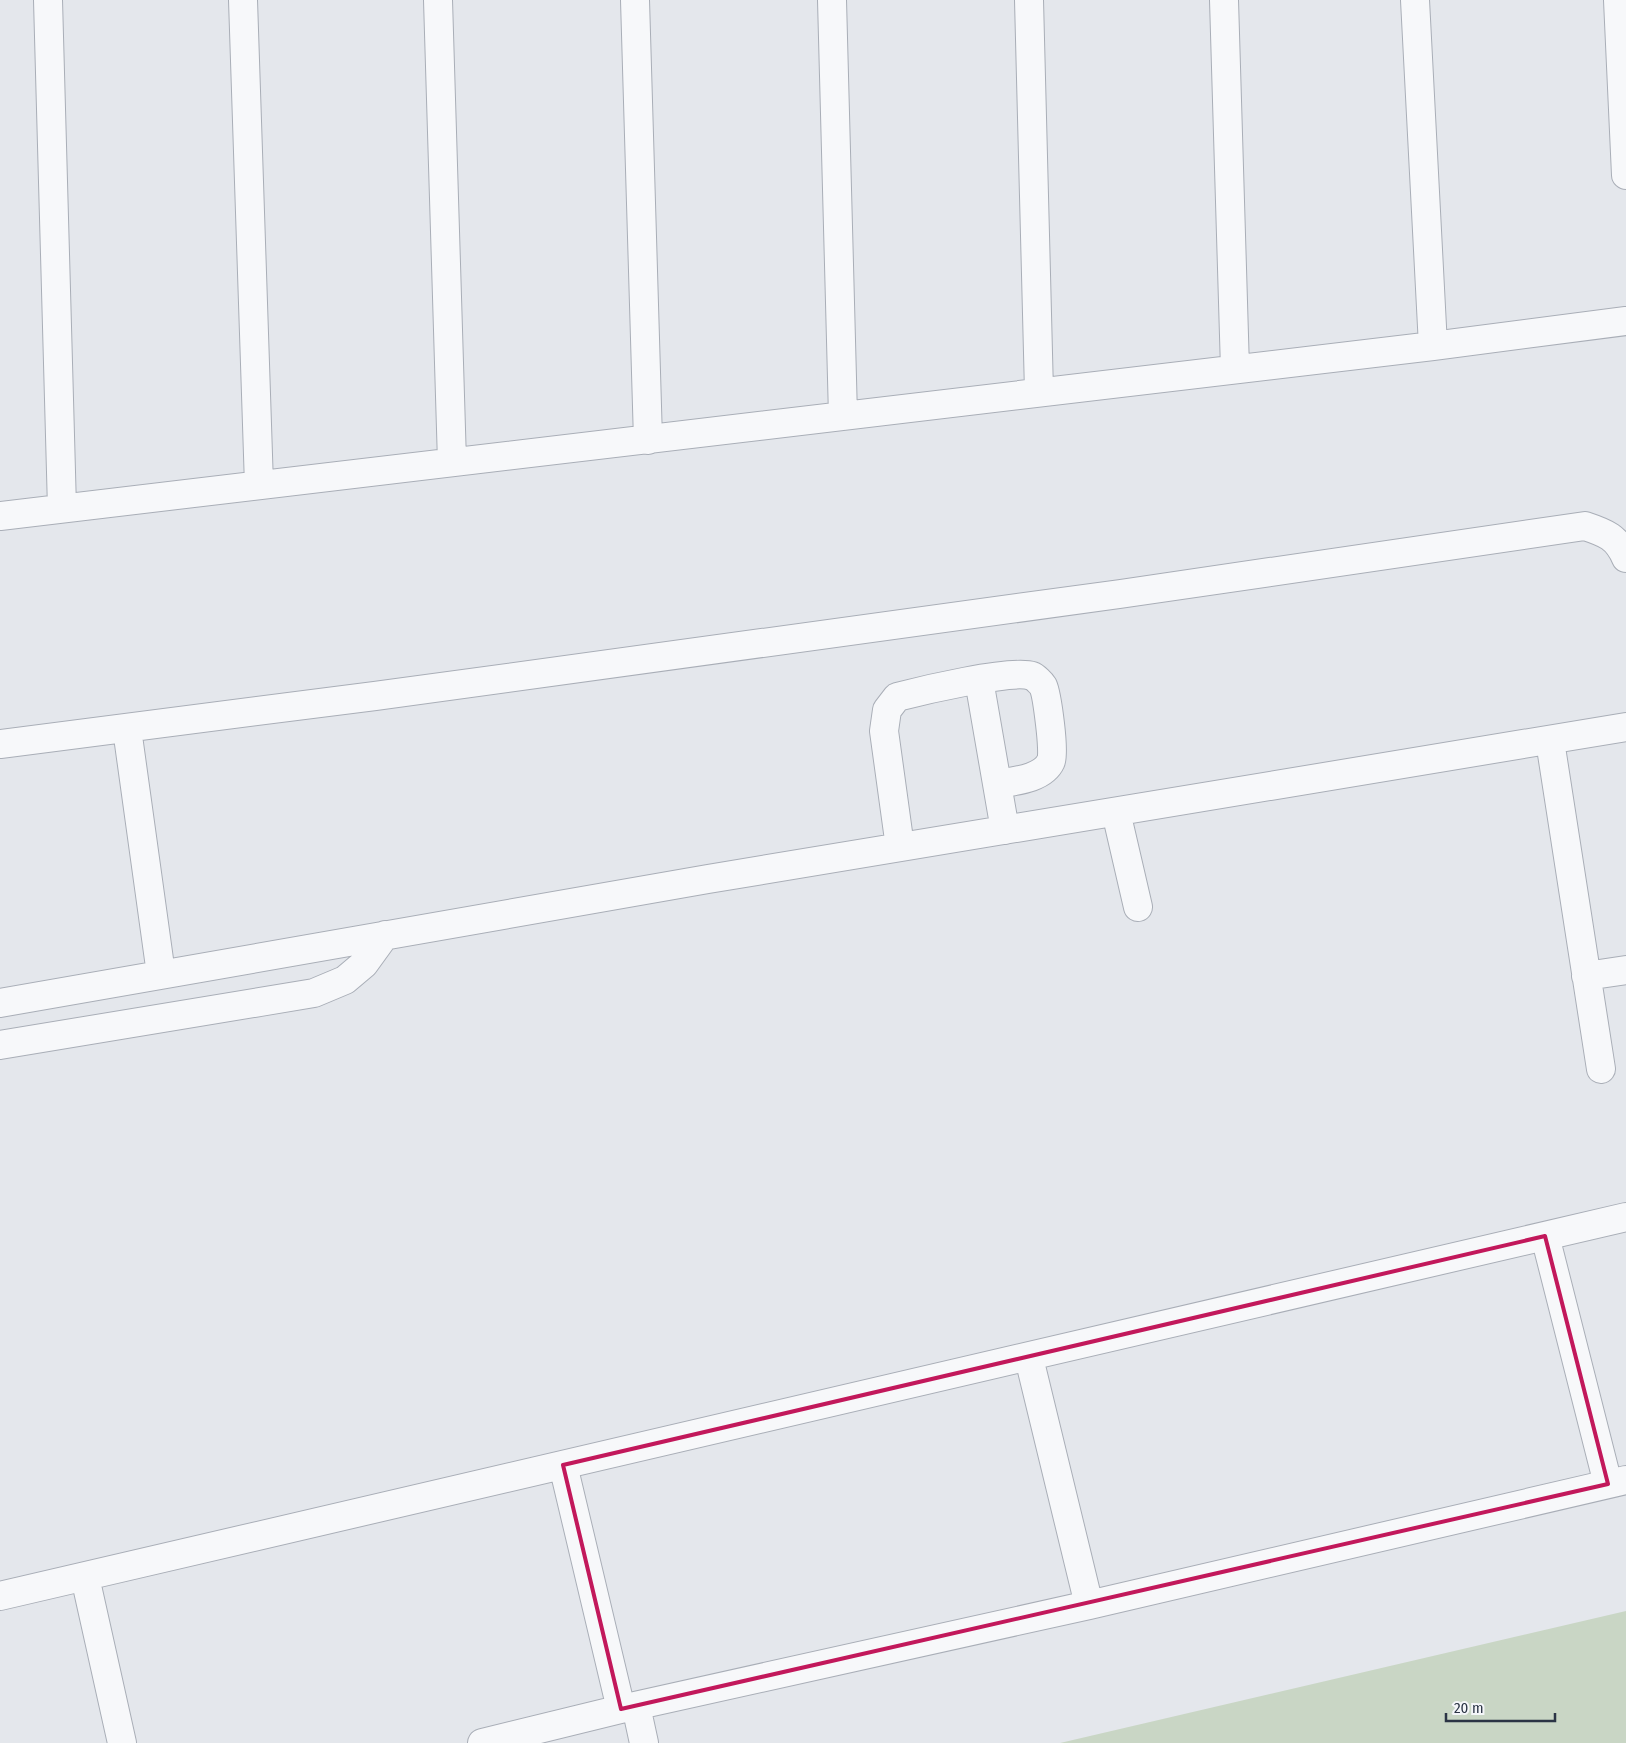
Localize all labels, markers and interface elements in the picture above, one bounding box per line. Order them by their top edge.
scale bar [1446,1690,1555,1722]
text: 20 m [1454,1699,1484,1717]

